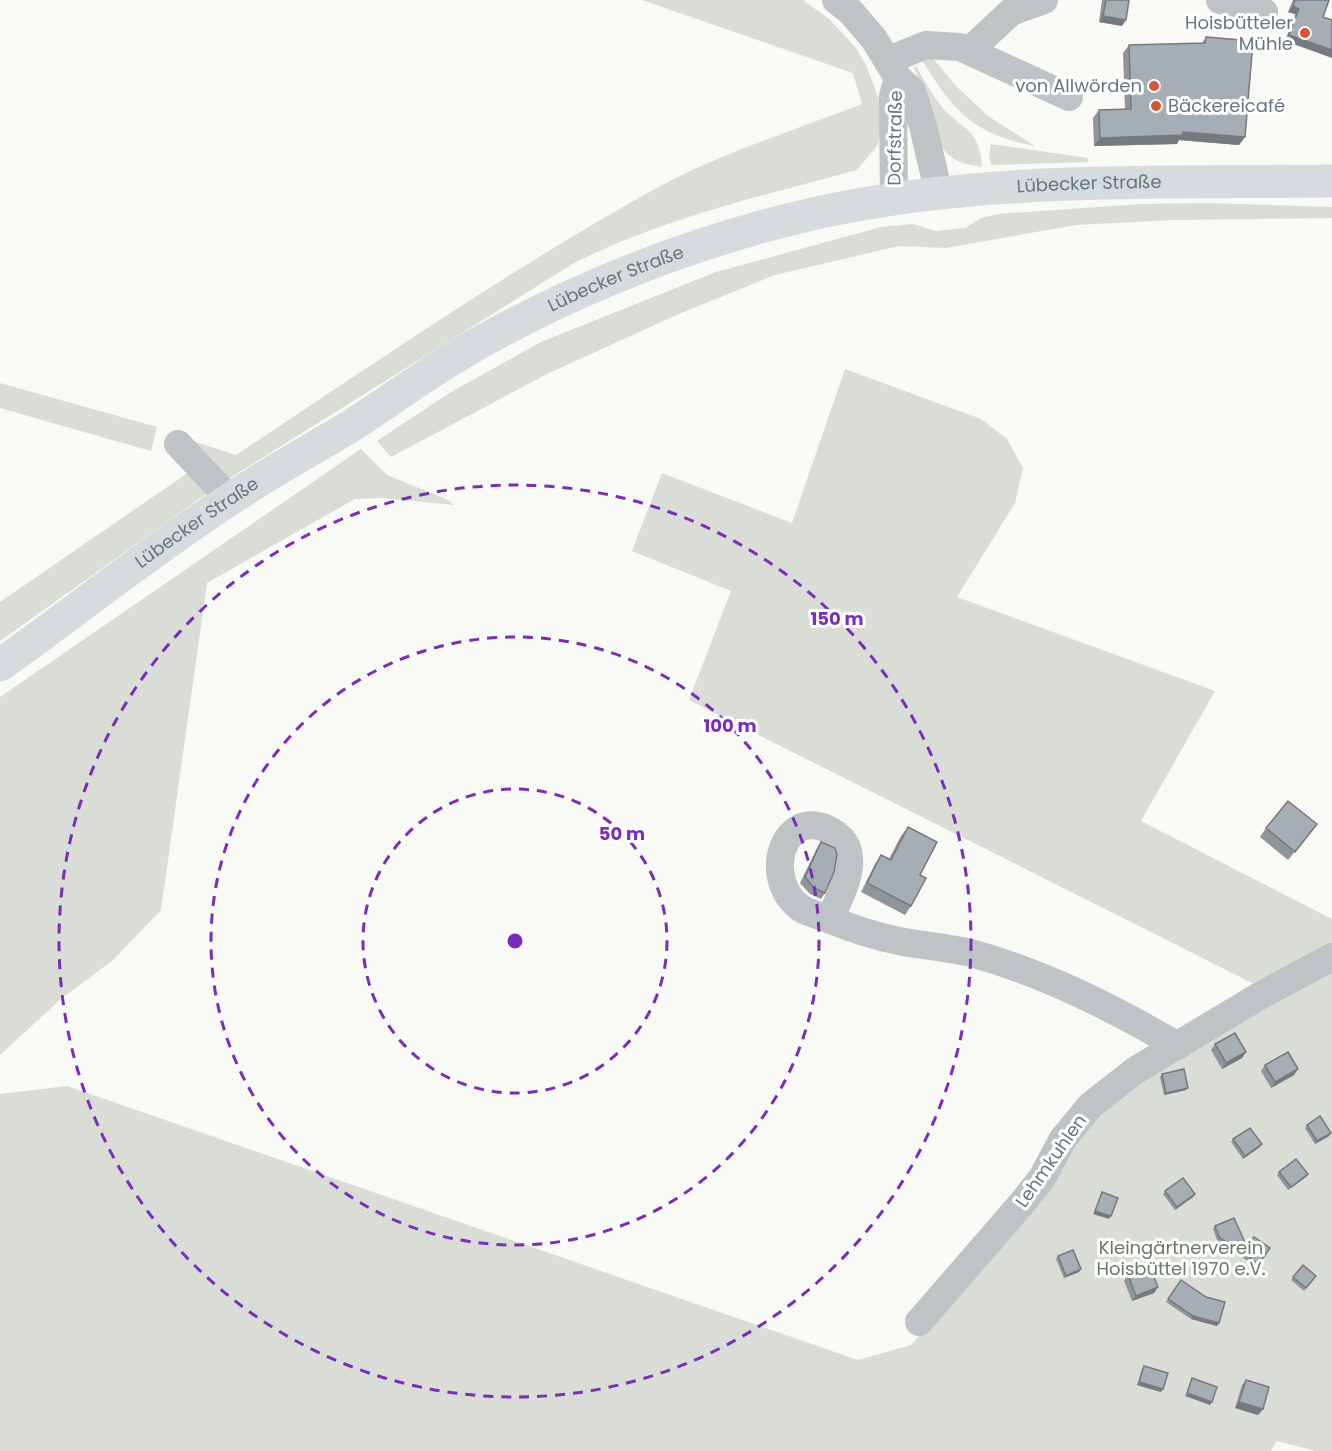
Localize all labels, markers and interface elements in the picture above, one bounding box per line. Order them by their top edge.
place label: Hoisbütteler Mühle [1185,10,1293,56]
marker: Hoisbütteler Mühle [1298,26,1312,40]
place label: von Allwörden [1015,73,1142,98]
marker: von Allwörden [1147,79,1161,93]
street label: Dorfstraße [881,90,908,186]
place label: Bäckereicafé [1168,93,1285,118]
marker: Bäckereicafé [1149,99,1163,113]
street label: Lübecker Straße [1016,169,1162,199]
street label: Lübecker Straße [543,239,687,317]
street label: Lübecker Straße [130,471,263,574]
text: 150 m [810,606,864,631]
text: 100 m [703,713,757,738]
text: 50 m [599,821,645,846]
centre of rings [505,931,525,951]
street label: Lehmkuhlen [1009,1109,1092,1212]
park label: Kleingärtnerverein Hoisbüttel 1970 e.V. [1097,1235,1265,1281]

